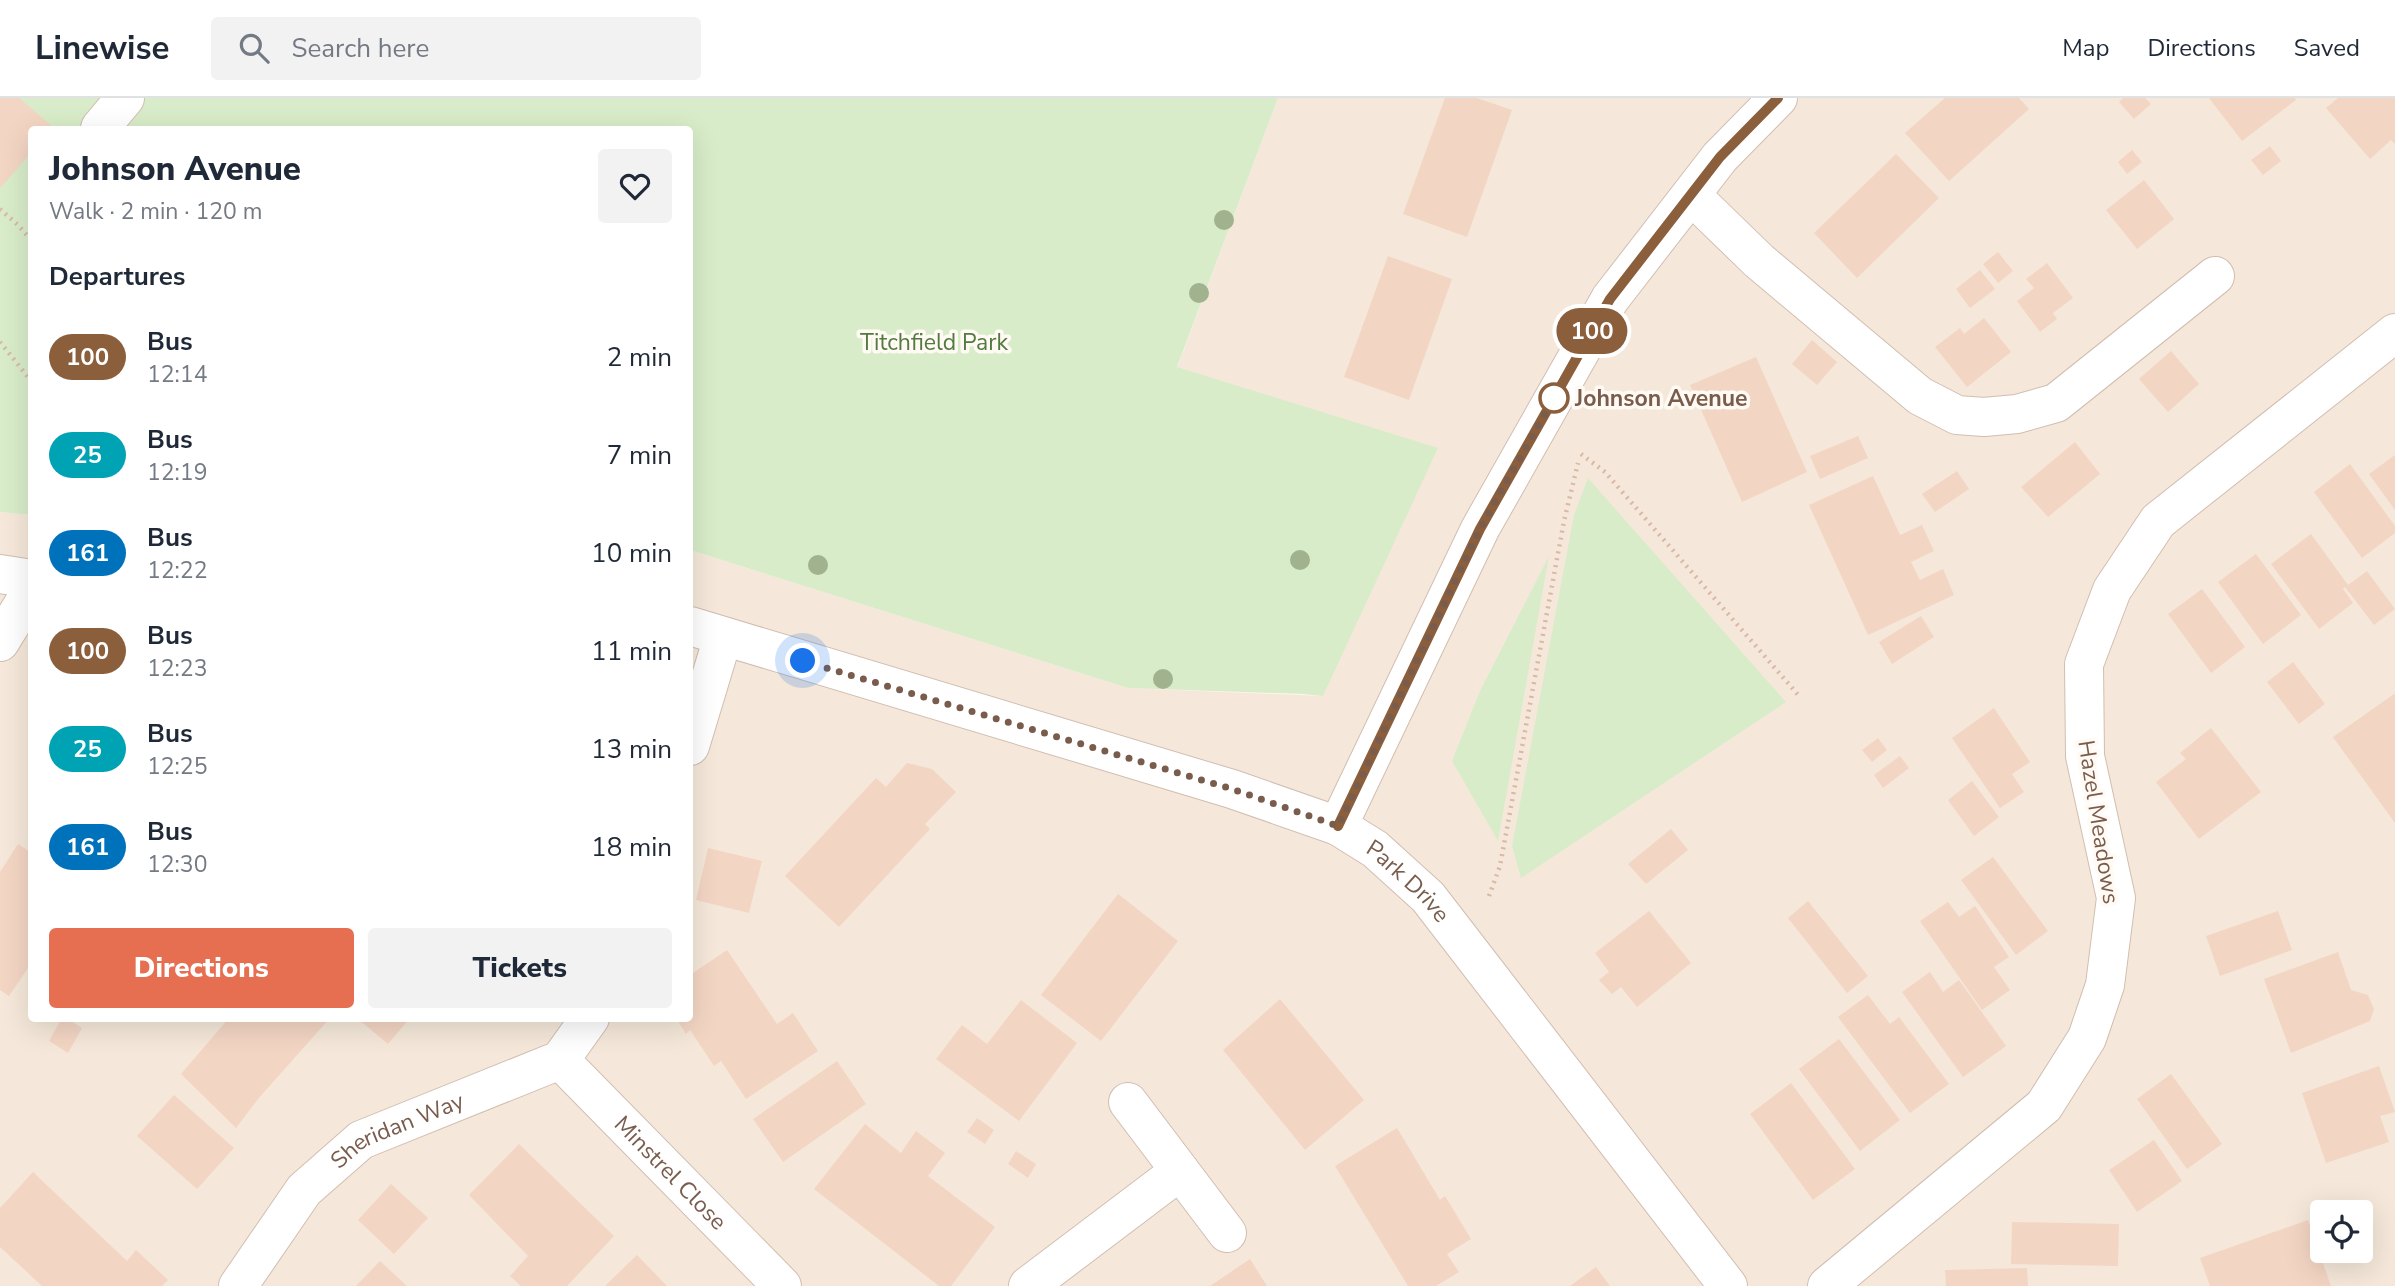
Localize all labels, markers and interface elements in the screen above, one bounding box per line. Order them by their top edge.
search box [211,17,701,80]
text: Linewise [35,26,169,71]
icon: search [235,29,273,67]
text: Search here [291,31,429,66]
text: Map [2062,32,2109,64]
text: Directions [2147,32,2256,64]
text: Saved [2294,32,2360,64]
text: Johnson Avenue [49,147,301,192]
button: heart [598,149,672,223]
text: Walk · 2 min · 120 m [49,196,262,227]
text: Departures [49,259,185,294]
line badge: 100 [1552,308,1632,354]
text: 100 [1570,315,1614,347]
text: Bus [147,324,193,359]
park label: Titchfield Park [860,327,1008,358]
text: 2 min [607,340,672,375]
text: 100 [66,341,109,373]
text: 12:14 [147,359,207,390]
marker: Johnson Avenue [1539,383,1569,413]
place label: Johnson Avenue [1574,383,1748,414]
text: Bus [147,422,193,457]
text: 7 min [607,438,672,473]
text: 25 [73,439,102,471]
text: 12:19 [147,457,207,488]
text: Bus [147,520,193,555]
text: 10 min [591,536,672,571]
text: 161 [66,537,109,569]
text: 12:22 [147,555,207,586]
text: Bus [147,618,193,653]
text: 11 min [591,634,672,669]
text: 100 [66,635,109,667]
your location [785,643,820,678]
text: 12:23 [147,653,207,684]
text: Bus [147,716,193,751]
text: 13 min [591,732,672,767]
text: 25 [73,733,102,765]
street label: Hazel Meadows [2070,738,2127,906]
text: 12:25 [147,751,207,782]
text: Bus [147,814,193,849]
text: 18 min [591,830,672,865]
text: 161 [66,831,109,863]
street label: Park Drive [1361,833,1457,929]
text: 12:30 [147,849,207,880]
button: Directions [49,928,354,1008]
button: Tickets [368,928,672,1008]
street label: Sheridan Way [324,1085,469,1176]
street label: Minstrel Close [607,1109,733,1237]
map controls [2310,1200,2373,1263]
button: locate [2310,1200,2373,1263]

